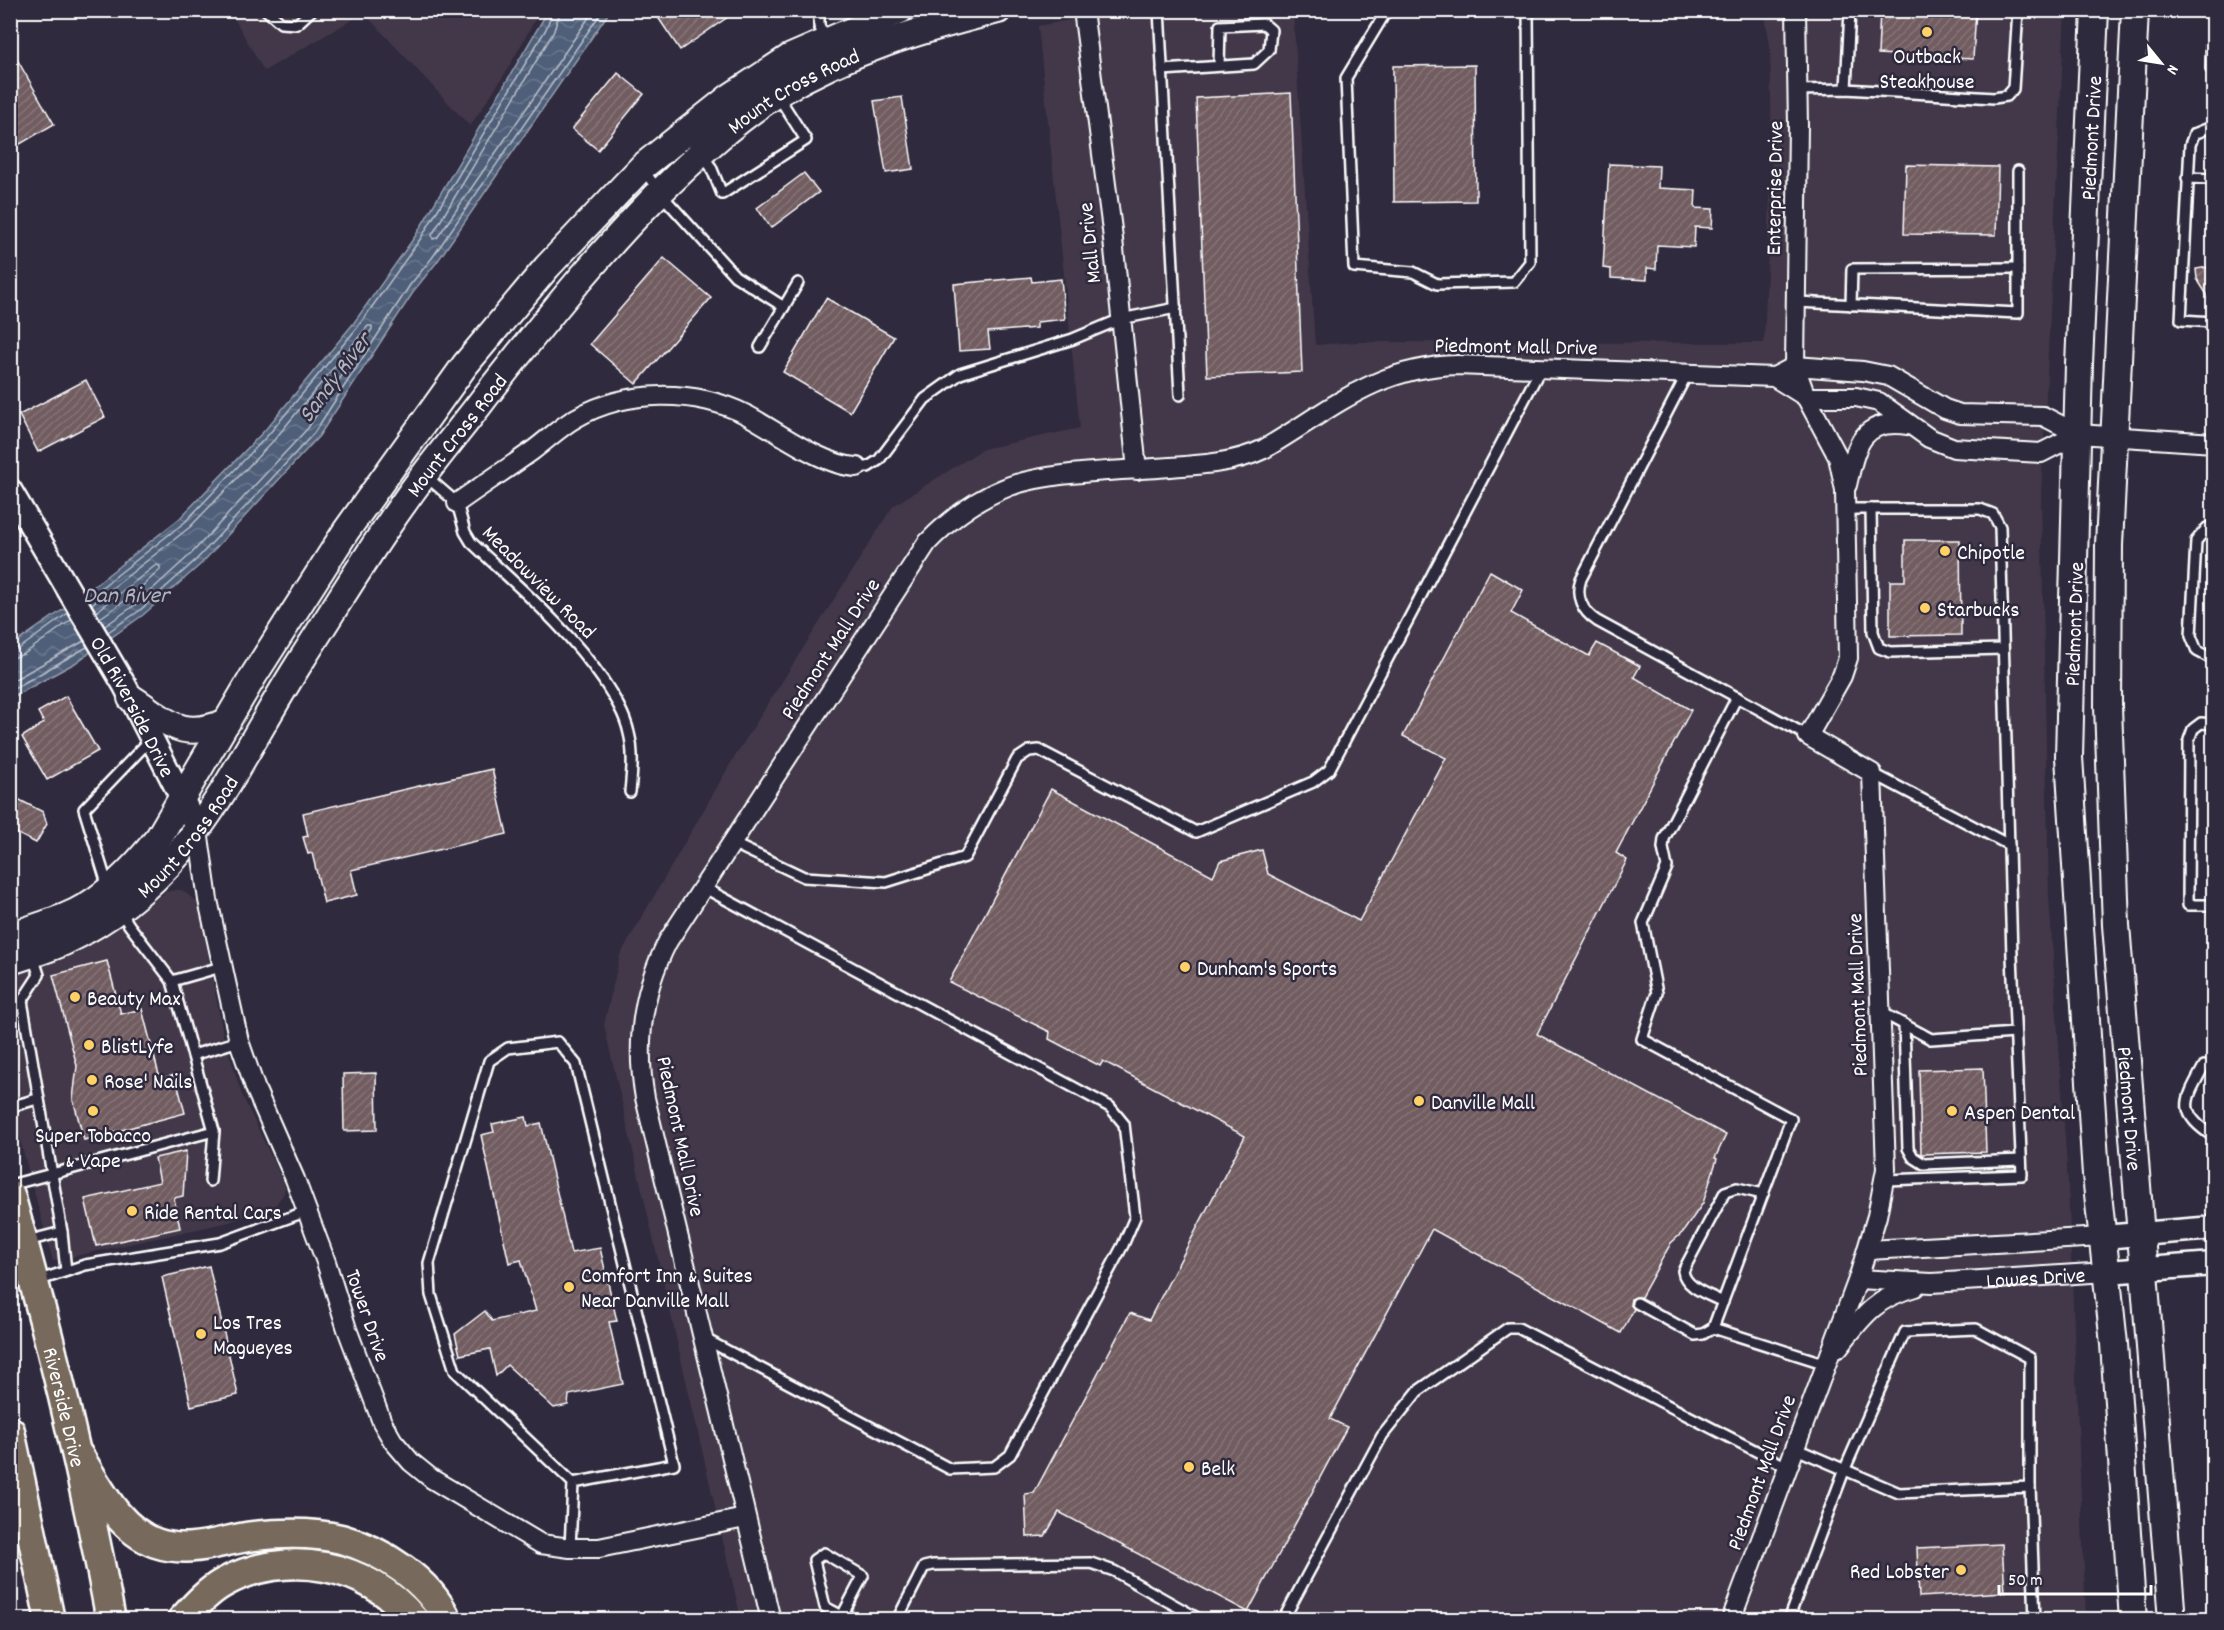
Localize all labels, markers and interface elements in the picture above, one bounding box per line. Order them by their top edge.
marker: Outback Steakhouse [1920,25,1934,39]
north arrow [2131,33,2191,93]
street label: Mount Cross Road [722,42,865,143]
place label: Outback Steakhouse [1879,43,1975,99]
text: N [2160,60,2184,79]
street label: Piedmont Drive [2075,75,2112,201]
street label: Enterprise Drive [1760,120,1793,256]
street label: Mall Drive [1072,201,1111,285]
water label: Sandy River [291,324,383,431]
street label: Piedmont Mall Drive [1434,332,1598,365]
street label: Mount Cross Road [400,368,517,505]
street label: Meadowview Road [473,519,602,648]
place label: Chipotle [1957,539,2025,570]
marker: Chipotle [1938,544,1952,558]
street label: Piedmont Drive [2059,561,2094,687]
street label: Piedmont Mall Drive [774,573,889,727]
water label: Dan River [83,580,172,614]
place label: Starbucks [1937,596,2019,627]
marker: Starbucks [1918,601,1932,615]
street label: Old Riverside Drive [80,631,181,784]
street label: Mount Cross Road [131,771,248,907]
street label: Piedmont Mall Drive [1841,913,1878,1077]
place label: Dunham's Sports [1197,955,1337,986]
marker: Dunham's Sports [1178,960,1192,974]
place label: Beauty Max [87,985,180,1016]
marker: Beauty Max [68,990,82,1004]
place label: BlistLyfe [101,1033,173,1064]
marker: BlistLyfe [82,1038,96,1052]
street label: Piedmont Drive [2107,1045,2148,1172]
street label: Piedmont Mall Drive [646,1054,711,1220]
place label: Rose' Nails [104,1068,193,1099]
marker: Rose' Nails [85,1073,99,1087]
place label: Danville Mall [1431,1089,1535,1120]
marker: Danville Mall [1412,1094,1426,1108]
place label: Aspen Dental [1964,1099,2075,1130]
marker: Super Tobacco & Vape [86,1104,100,1118]
marker: Aspen Dental [1945,1104,1959,1118]
place label: Super Tobacco & Vape [35,1122,151,1178]
place label: Ride Rental Cars [144,1199,282,1230]
marker: Ride Rental Cars [125,1204,139,1218]
street label: Lowes Drive [1985,1261,2086,1299]
place label: Comfort Inn & Suites Near Danville Mall [581,1262,753,1318]
street label: Tower Drive [335,1266,396,1367]
marker: Comfort Inn & Suites Near Danville Mall [562,1280,576,1294]
place label: Los Tres Magueyes [213,1309,293,1365]
marker: Los Tres Magueyes [194,1327,208,1341]
street label: Riverside Drive [32,1344,91,1471]
street label: Piedmont Mall Drive [1721,1391,1806,1555]
place label: Belk [1201,1455,1235,1486]
marker: Belk [1182,1460,1196,1474]
place label: Red Lobster [1850,1558,1950,1589]
scale bar [1999,1558,2150,1596]
marker: Red Lobster [1954,1563,1968,1577]
text: 50 m [2008,1569,2043,1594]

